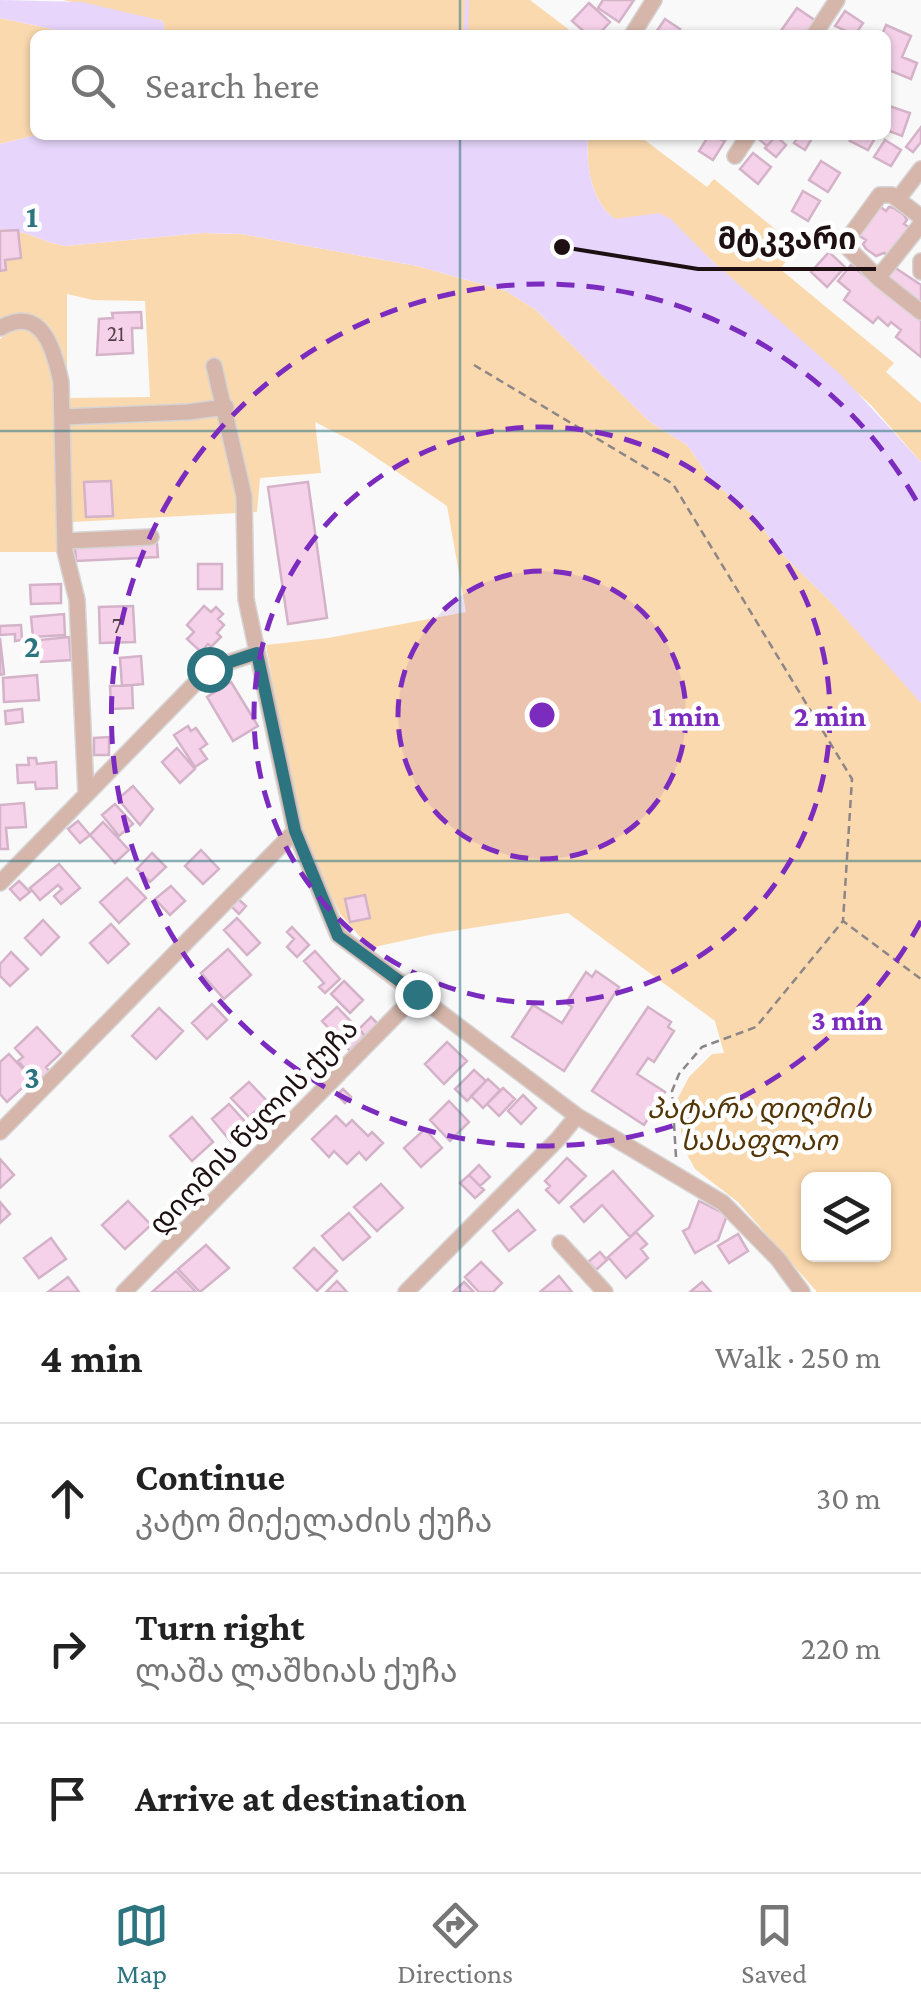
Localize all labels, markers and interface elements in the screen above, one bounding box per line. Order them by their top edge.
search box [30,30,891,140]
icon: search [65,58,120,113]
text: Search here [145,64,319,106]
text: 1 [26,198,38,234]
callout: მტკვარი [698,209,876,269]
text: მტკვარი [718,222,856,257]
house number: 21 [107,321,125,346]
house number: 7 [112,613,122,638]
text: 2 [24,628,40,664]
route start [187,647,233,693]
centre of rings [524,697,560,733]
text: 1 min [652,699,720,732]
text: 2 min [794,699,866,732]
route end [395,972,441,1018]
text: 3 min [811,1003,883,1036]
street label: დიღმის წყლის ქუჩა [143,1013,365,1241]
text: 3 [24,1059,40,1095]
park label: პატარა დიღმის სასაფლაო [647,1093,872,1157]
map controls [801,1172,891,1262]
button: layers [801,1172,891,1262]
text: 4 min [40,1334,143,1381]
text: Walk · 250 m [715,1339,881,1375]
text: Continue [135,1456,285,1498]
icon: ahead [40,1471,95,1526]
text: 30 m [816,1480,881,1516]
text: კატო მიქელაძის ქუჩა [135,1503,492,1539]
text: Turn right [135,1606,304,1648]
icon: right [40,1621,95,1676]
text: 220 m [801,1630,881,1666]
text: ლაშა ლაშხიას ქუჩა [135,1653,458,1689]
icon: arrive [40,1771,95,1826]
text: Arrive at destination [135,1777,467,1819]
tab: Map [114,1898,169,1989]
tab: Directions [397,1898,513,1989]
tab: Saved [741,1898,807,1989]

